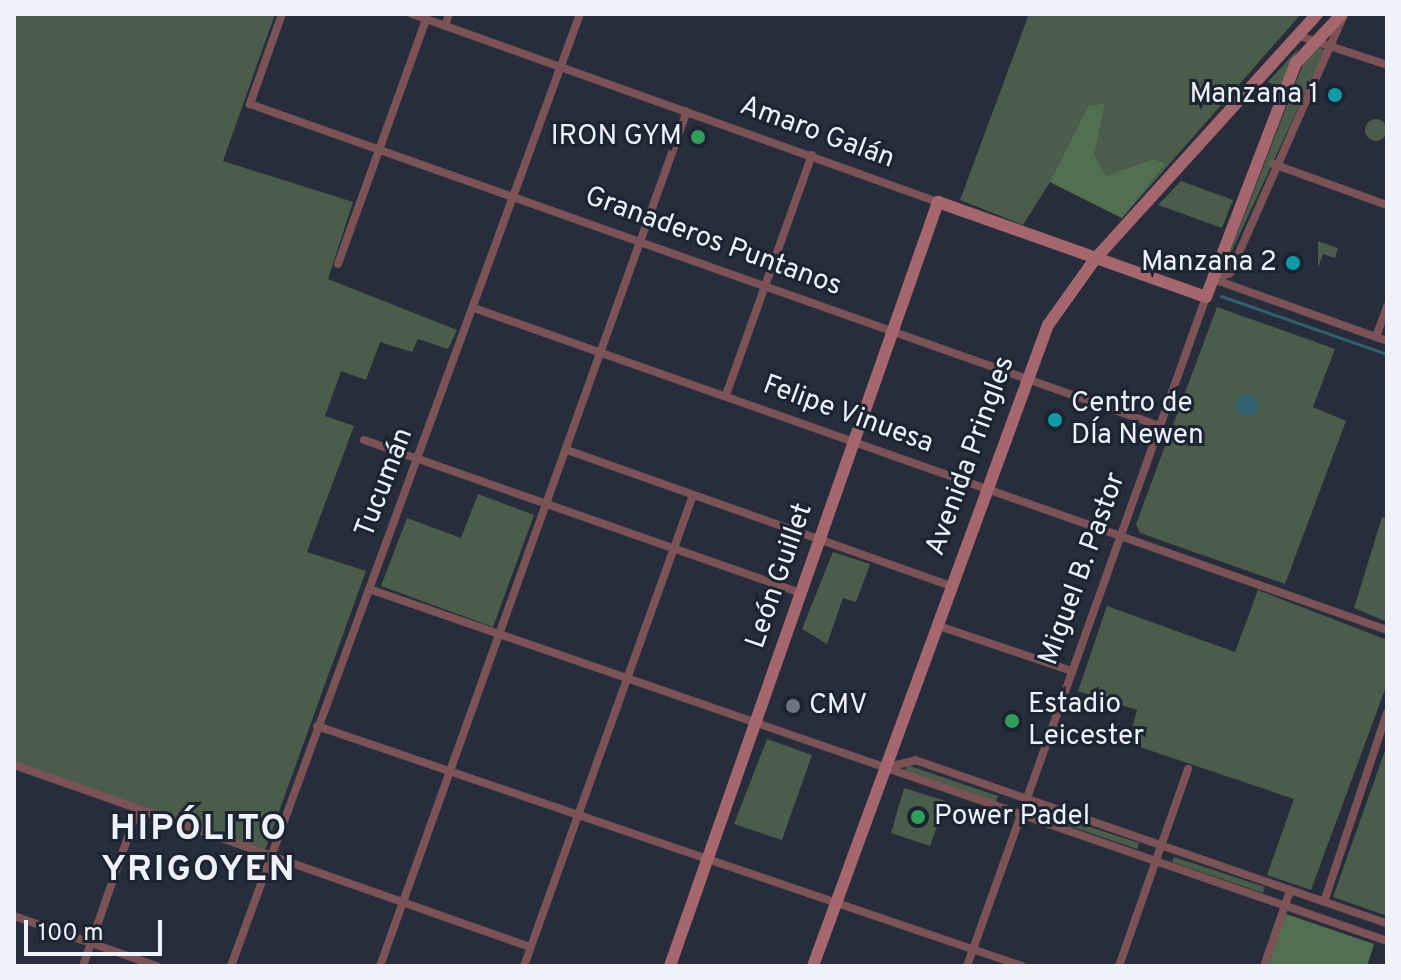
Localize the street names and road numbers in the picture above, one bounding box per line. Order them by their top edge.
street label: Amaro Galán [735,89,899,177]
street label: Granaderos Puntanos [580,180,846,304]
street label: Avenida Pringles [919,352,1023,560]
street label: Felipe Vinuesa [758,368,938,462]
street label: Tucumán [349,423,421,543]
street label: Miguel B. Pastor [1033,468,1133,670]
street label: León Guillet [739,499,821,653]

